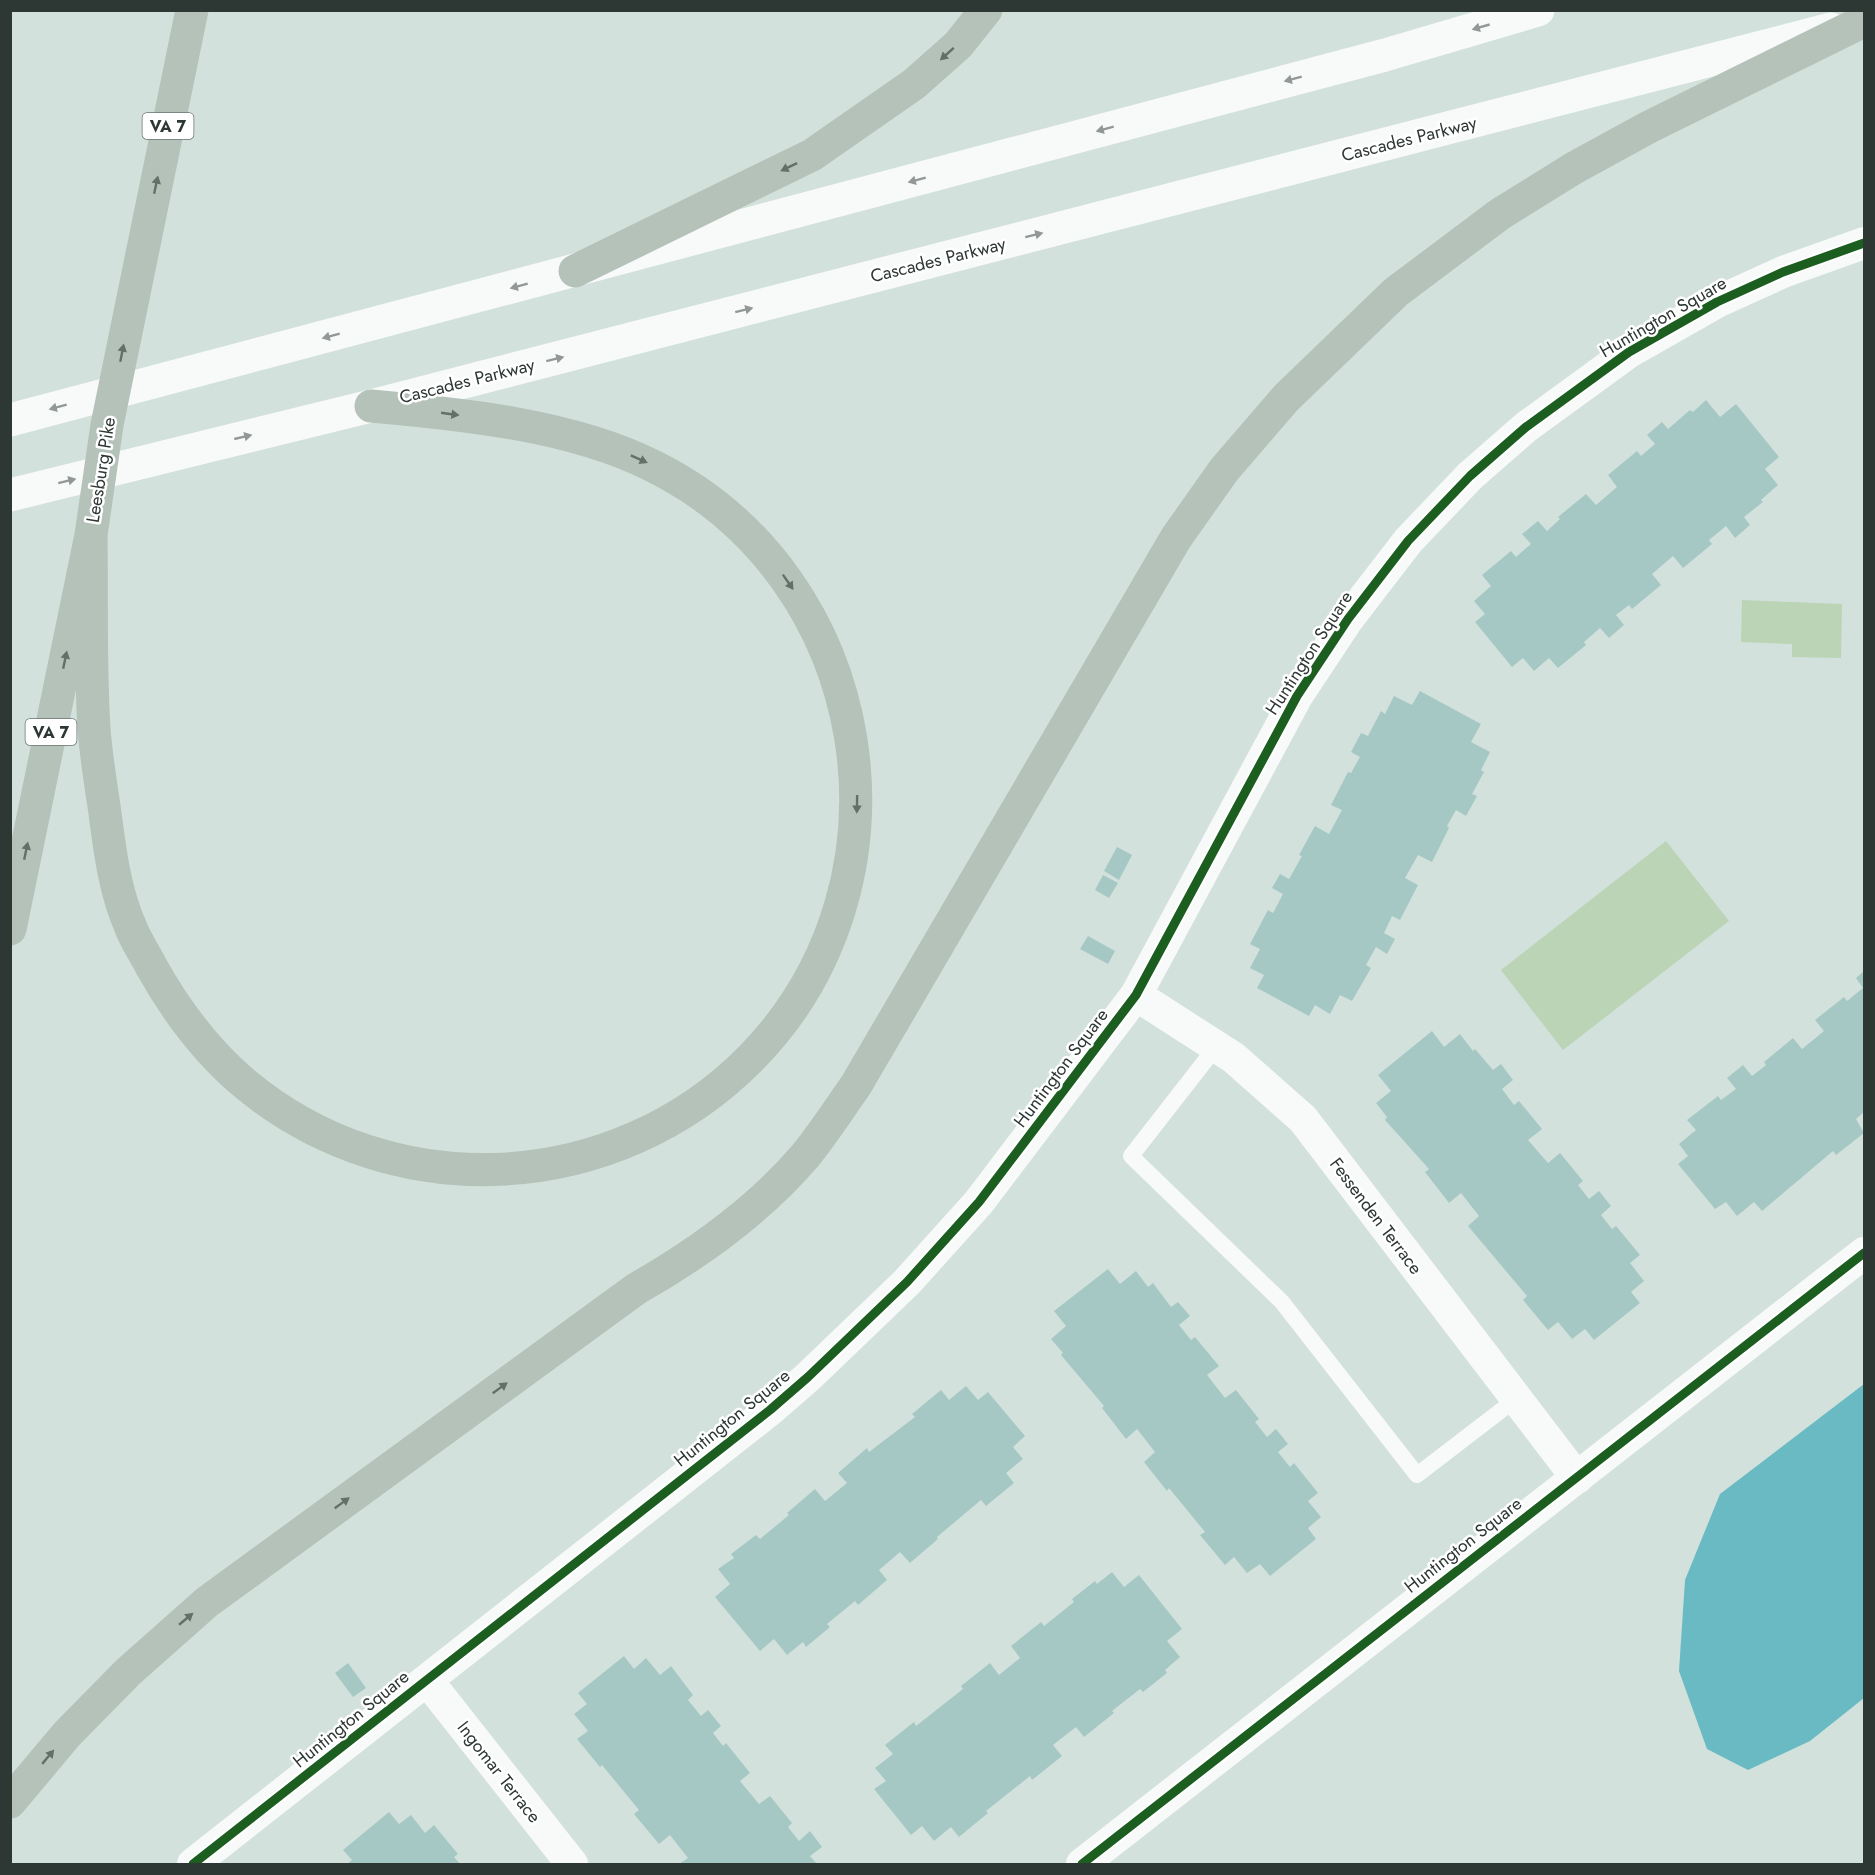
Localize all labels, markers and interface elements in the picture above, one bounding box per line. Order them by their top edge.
one-way arrow [1472,23,1490,32]
one-way arrow [940,47,955,61]
one-way arrow [1284,75,1302,84]
street label: Cascades Parkway [1339,110,1480,168]
road number: VA 7 [142,113,194,139]
one-way arrow [1096,125,1114,135]
one-way arrow [780,162,797,171]
one-way arrow [152,175,161,194]
one-way arrow [908,175,926,185]
one-way arrow [1025,230,1043,240]
street label: Cascades Parkway [868,231,1009,289]
street label: Huntington Square [1595,270,1731,364]
one-way arrow [510,281,528,291]
one-way arrow [735,305,753,314]
one-way arrow [321,332,339,341]
one-way arrow [118,344,127,363]
street label: Cascades Parkway [397,352,538,410]
one-way arrow [546,353,564,363]
one-way arrow [49,403,67,413]
one-way arrow [441,409,460,418]
street label: Leesburg Pike [80,415,122,525]
one-way arrow [234,431,253,441]
one-way arrow [631,455,648,464]
one-way arrow [58,475,76,485]
one-way arrow [782,574,794,590]
street label: Huntington Square [1259,586,1359,720]
one-way arrow [61,650,70,669]
road number: VA 7 [26,719,76,745]
one-way arrow [852,795,861,814]
one-way arrow [22,842,31,861]
street label: Huntington Square [1008,1003,1114,1133]
street label: Fessenden Terrace [1323,1152,1429,1280]
street label: Huntington Square [668,1363,796,1473]
one-way arrow [491,1382,507,1394]
street label: Huntington Square [1399,1491,1527,1599]
one-way arrow [334,1497,350,1509]
one-way arrow [178,1613,193,1626]
street label: Huntington Square [287,1664,415,1774]
street label: Ingomar Terrace [451,1716,547,1828]
one-way arrow [41,1750,54,1765]

